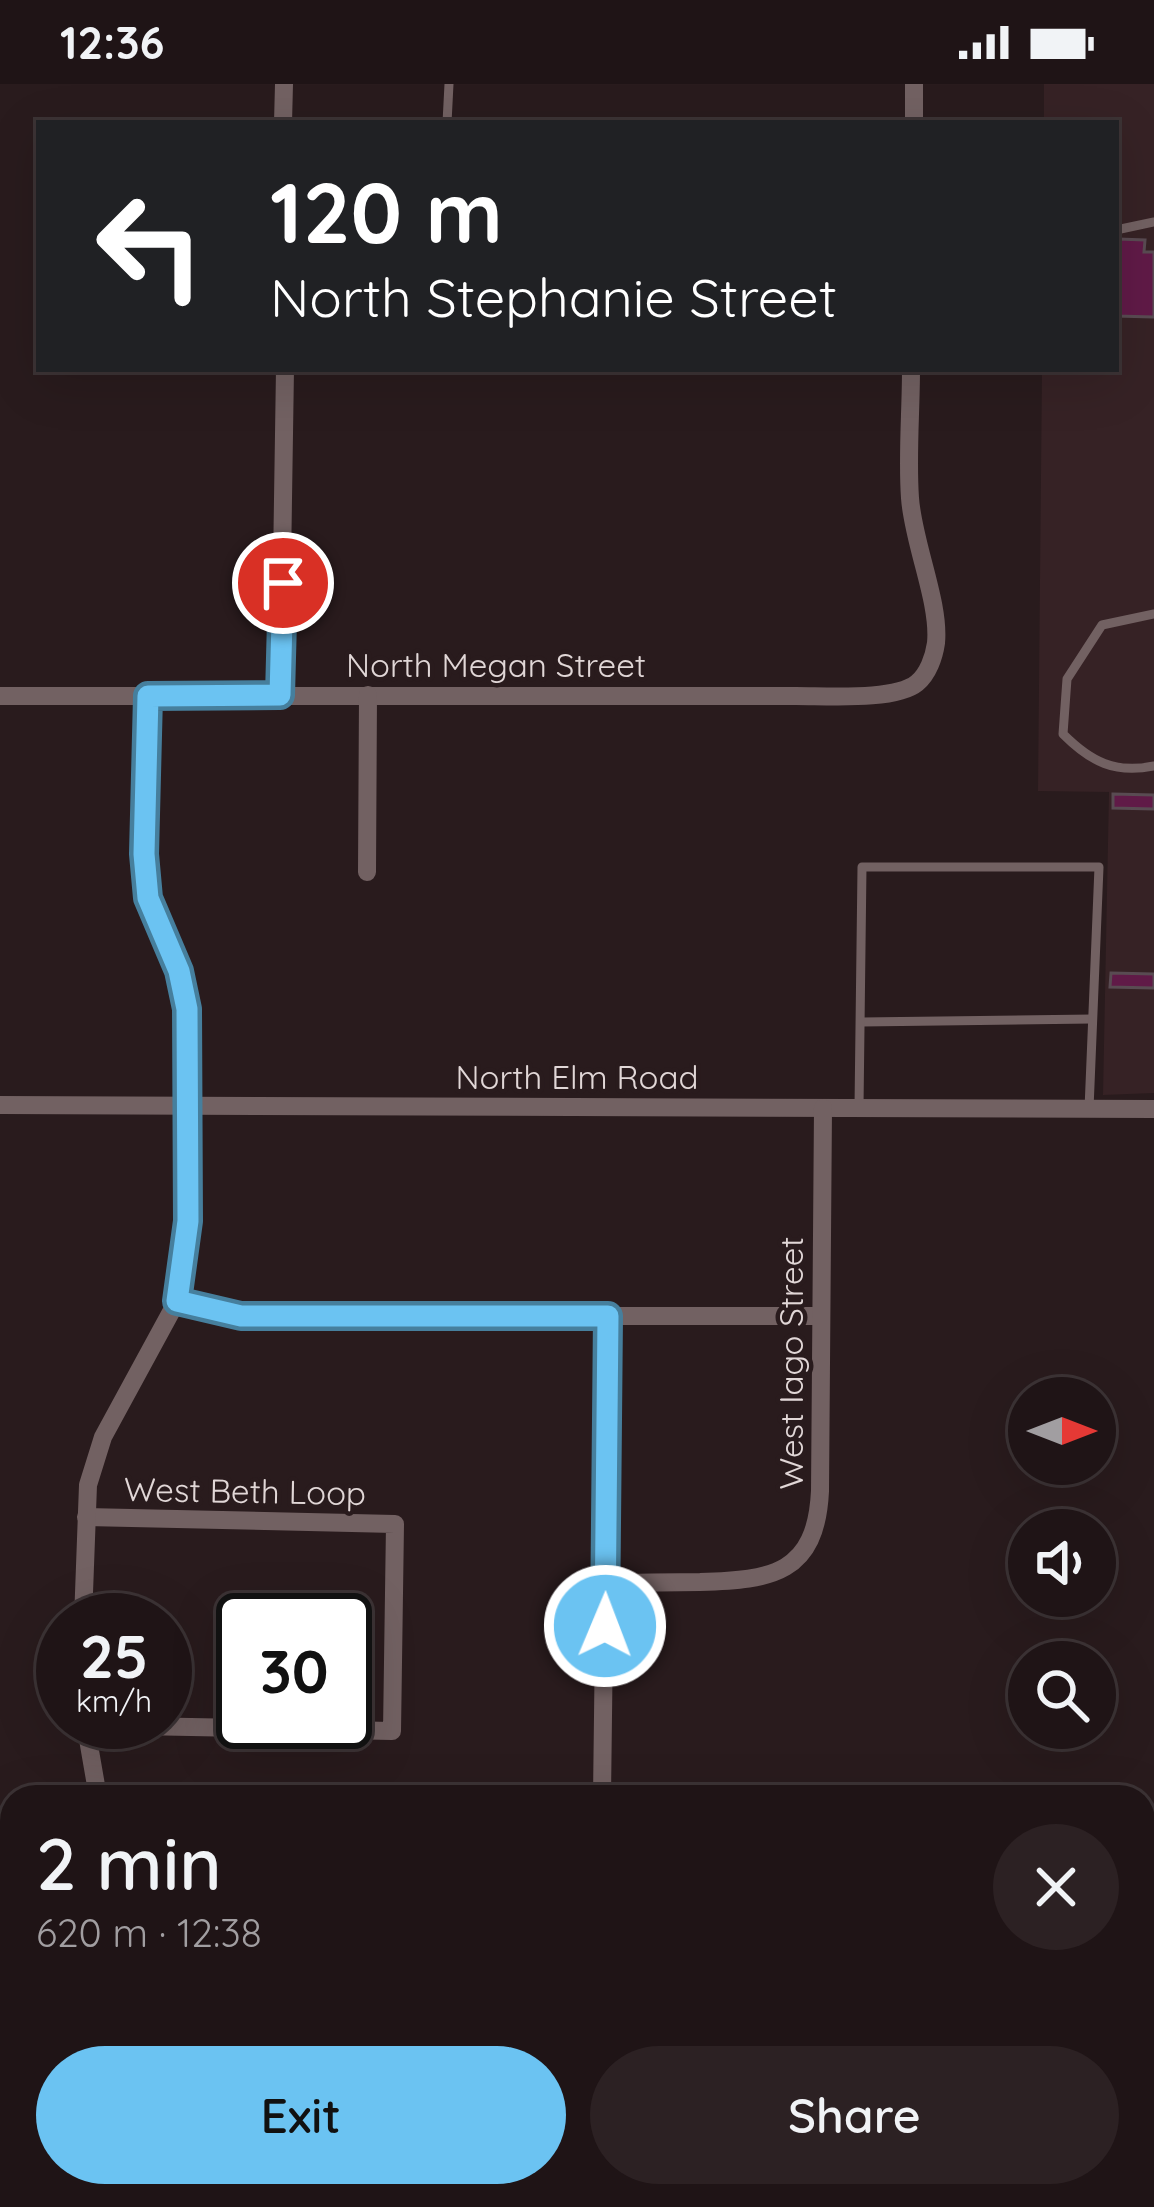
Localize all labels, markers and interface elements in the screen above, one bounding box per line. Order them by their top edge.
text: 12:36 [60,14,164,70]
text: 120 m [270,159,503,264]
icon: left [72,168,228,324]
text: North Stephanie Street [270,263,837,331]
pin [232,532,334,634]
icon: arrive [250,550,316,616]
street label: North Megan Street [346,644,646,685]
street label: North Elm Road [456,1056,698,1097]
street label: West Iago Street [770,1236,811,1490]
north arrow [1008,1377,1116,1485]
map controls [1008,1377,1116,1749]
street label: West Beth Loop [124,1468,366,1513]
button: sound [1008,1509,1116,1617]
position arrow [542,1563,668,1689]
speed limit sign: 30 [216,1593,372,1749]
text: 25 [80,1618,148,1693]
button: search [1008,1641,1116,1749]
text: km/h [76,1682,152,1720]
text: 2 min [36,1818,222,1908]
button: close [993,1824,1119,1950]
text: 620 m · 12:38 [36,1908,262,1957]
button: Exit [36,2046,566,2184]
button: Share [590,2046,1119,2184]

